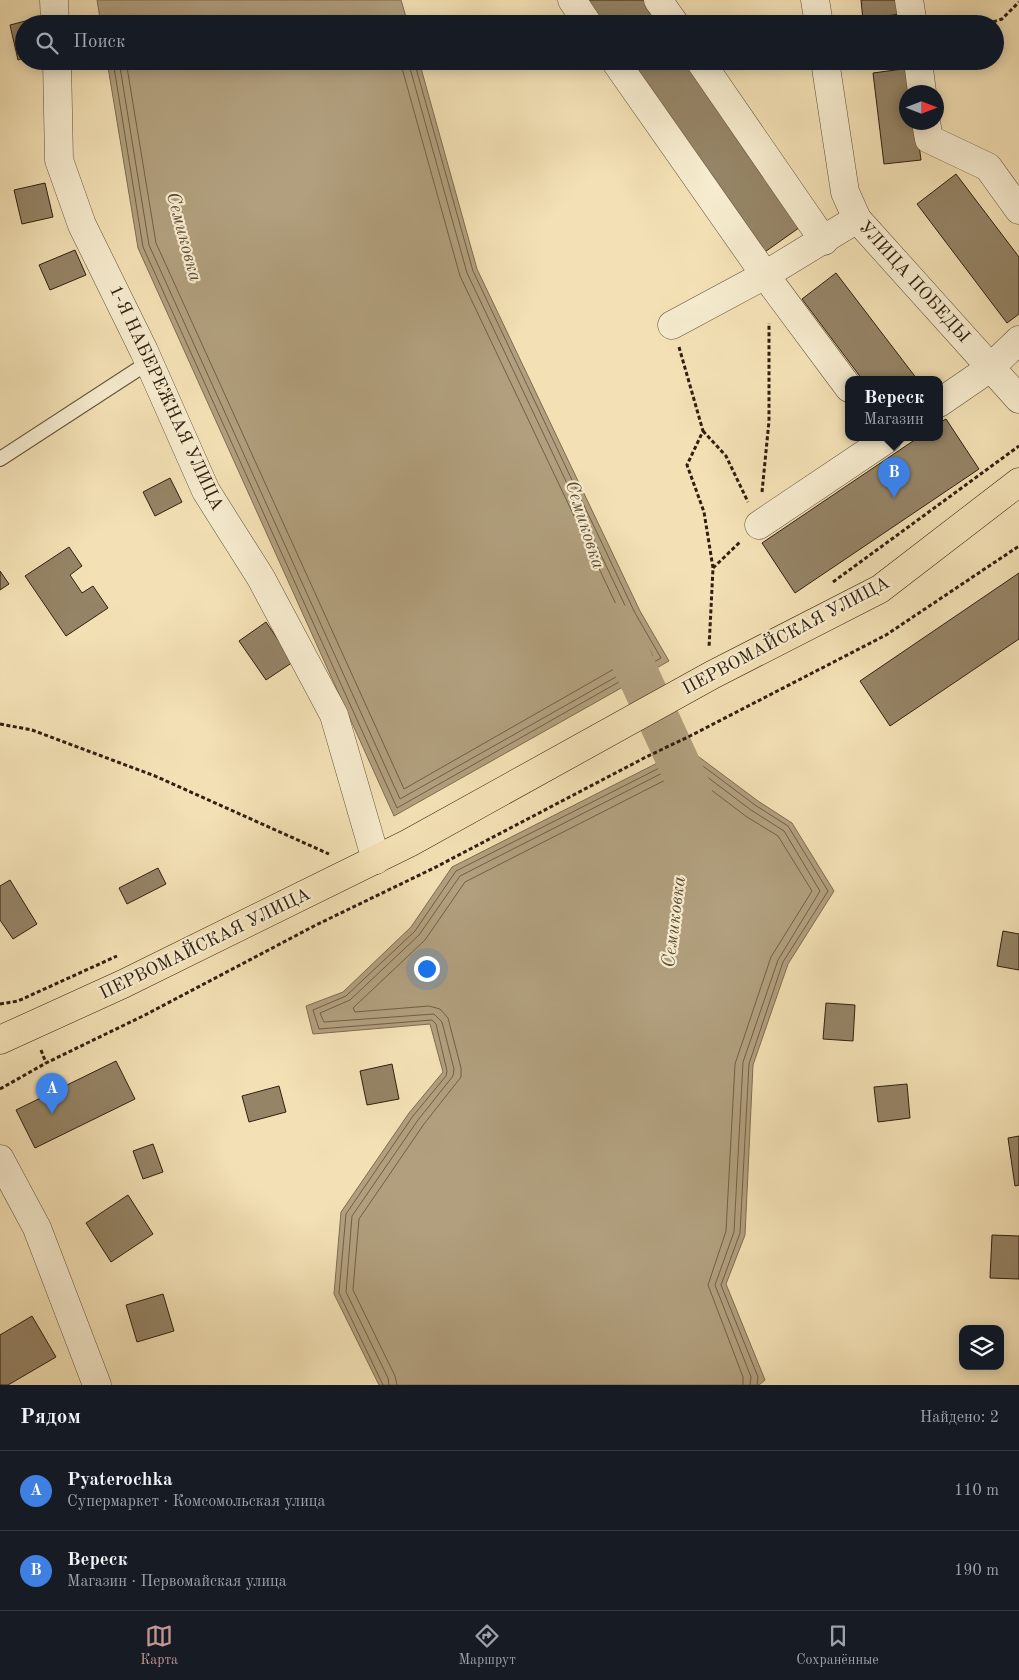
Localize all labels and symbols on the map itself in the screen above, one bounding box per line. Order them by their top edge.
north arrow [899,85,944,130]
water label: Семиковка [162,190,204,284]
street label: УЛИЦА ПОБЕДЫ [855,218,973,346]
street label: 1-Я НАБЕРЕЖНАЯ УЛИЦА [106,283,226,514]
pin: B [878,457,910,498]
water label: Семиковка [561,478,607,572]
street label: ПЕРВОМАЙСКАЯ УЛИЦА [678,570,893,698]
water label: Семиковка [660,875,690,969]
street label: ПЕРВОМАЙСКАЯ УЛИЦА [95,881,313,1003]
your location [414,956,440,982]
pin: A [36,1073,68,1114]

